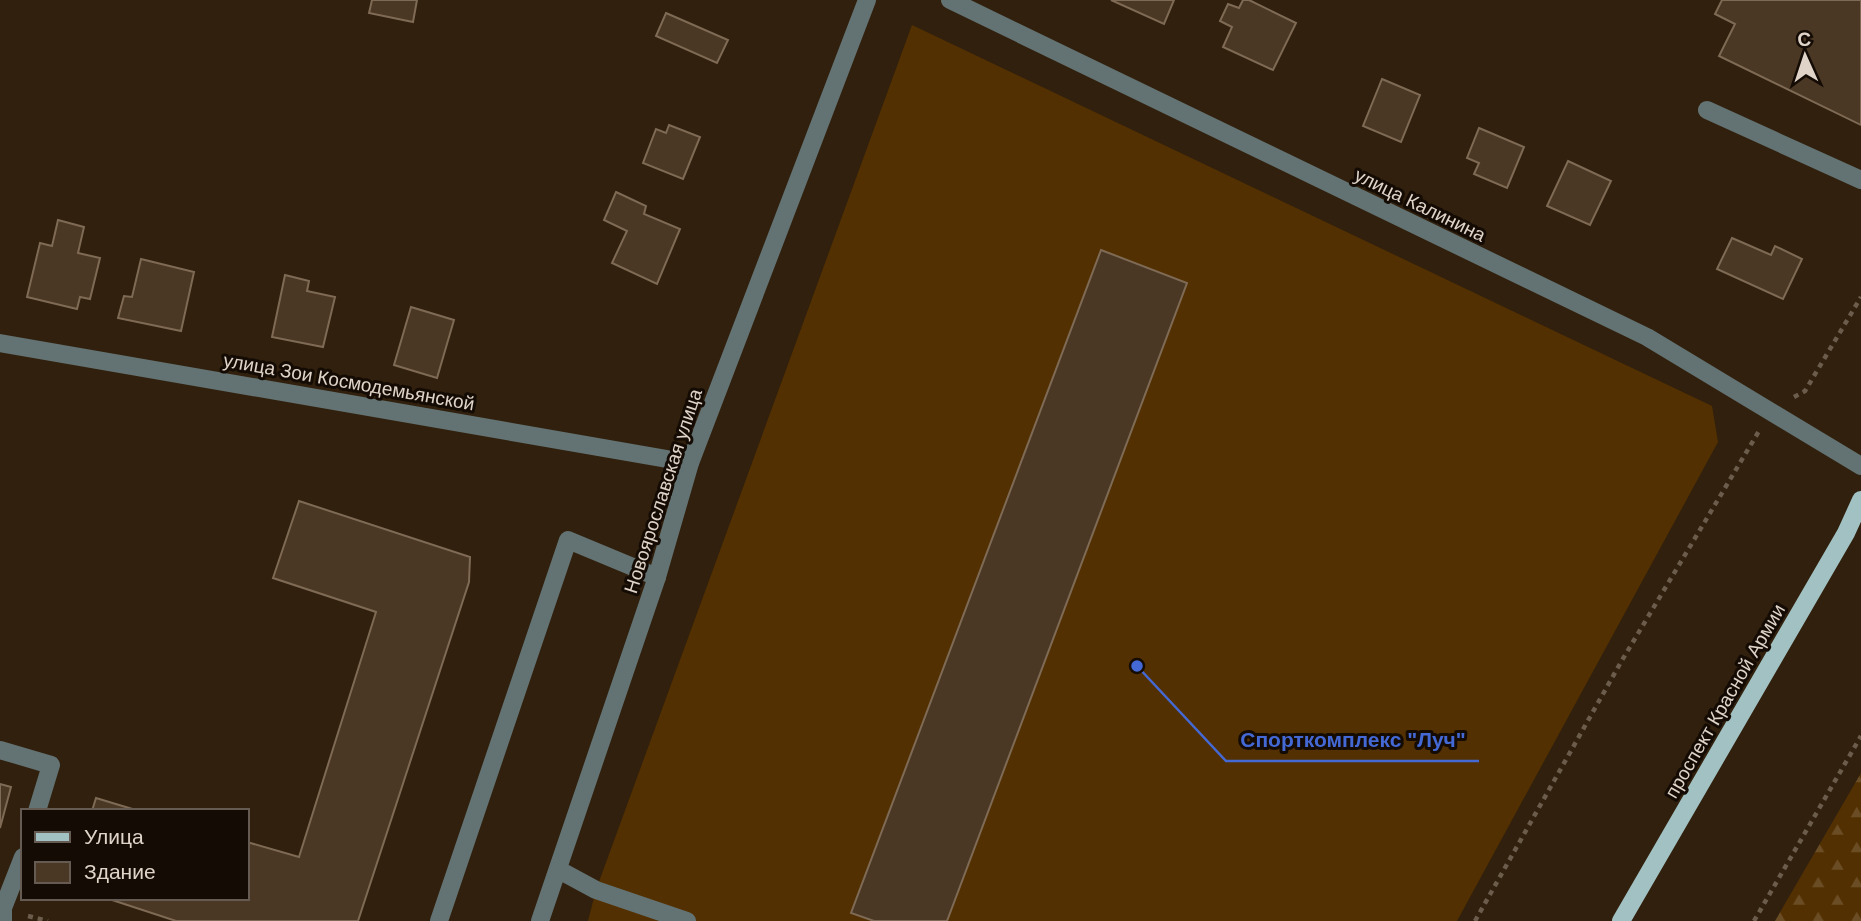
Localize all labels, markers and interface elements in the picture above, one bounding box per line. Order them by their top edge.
north arrow [1770,21,1840,91]
text: С [1797,29,1812,50]
street label: улица Калинина [1351,164,1489,246]
street label: улица Зои Космодемьянской [222,350,476,414]
street label: Новоярославская улица [620,386,706,596]
street label: проспект Красной Армии [1661,600,1789,802]
callout: Спорткомплекс "Луч" [1226,719,1479,761]
text: Спорткомплекс "Луч" [1240,728,1466,751]
legend [21,809,248,900]
text: Улица [84,825,144,848]
text: Здание [84,860,156,883]

